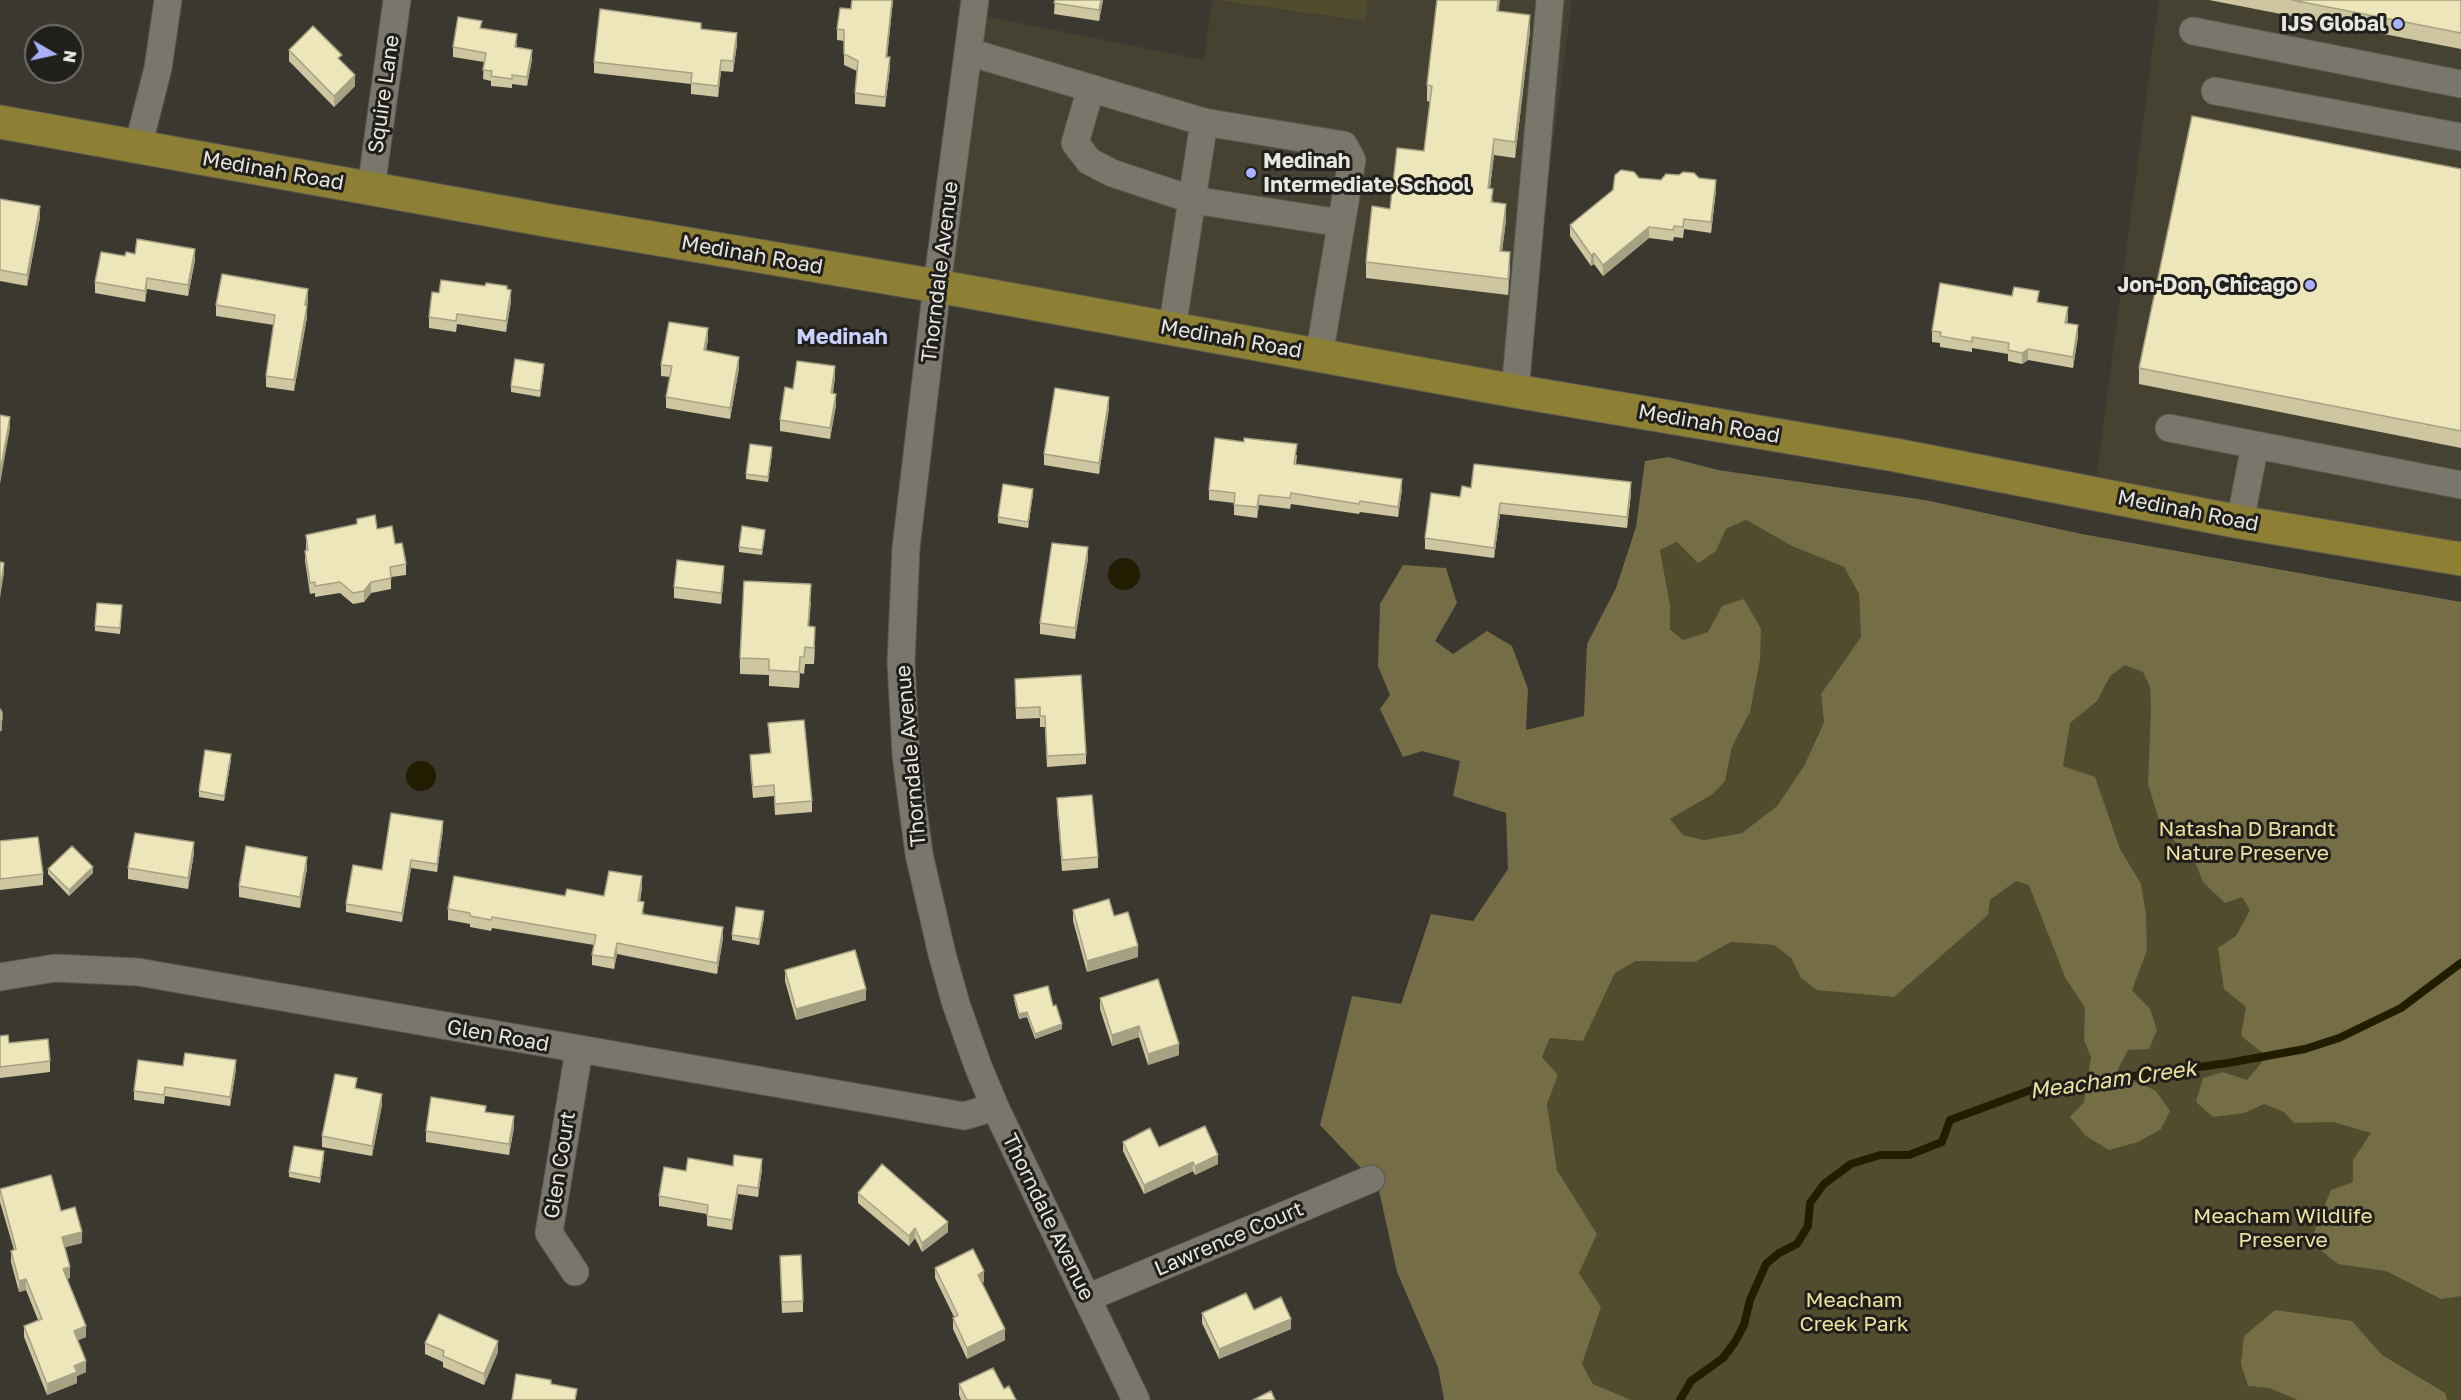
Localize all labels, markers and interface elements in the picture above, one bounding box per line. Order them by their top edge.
place label: IJS Global [2280,11,2386,37]
marker: IJS Global [2391,17,2405,31]
north arrow [24,24,84,84]
street label: Squire Lane [363,33,405,155]
text: N [59,49,81,64]
street label: Medinah Road [200,146,346,196]
place label: Medinah Intermediate School [1263,148,1471,198]
marker: Medinah Intermediate School [1244,166,1258,180]
street label: Thorndale Avenue [916,180,964,364]
street label: Medinah Road [679,230,825,280]
place label: Jon-Don, Chicago [2117,272,2298,298]
marker: Jon-Don, Chicago [2303,278,2317,292]
street label: Medinah Road [1158,314,1304,364]
district label: Medinah [796,324,888,350]
street label: Medinah Road [1636,399,1782,449]
street label: Medinah Road [2115,485,2261,537]
street label: Thorndale Avenue [890,664,932,848]
park label: Natasha D Brandt Nature Preserve [2158,816,2336,866]
street label: Glen Road [445,1015,551,1057]
water label: Meacham Creek [2028,1055,2198,1105]
street label: Glen Court [539,1110,581,1220]
street label: Thorndale Avenue [997,1129,1099,1305]
street label: Lawrence Court [1151,1196,1307,1282]
park label: Meacham Wildlife Preserve [2193,1203,2373,1253]
park label: Meacham Creek Park [1799,1287,1909,1337]

